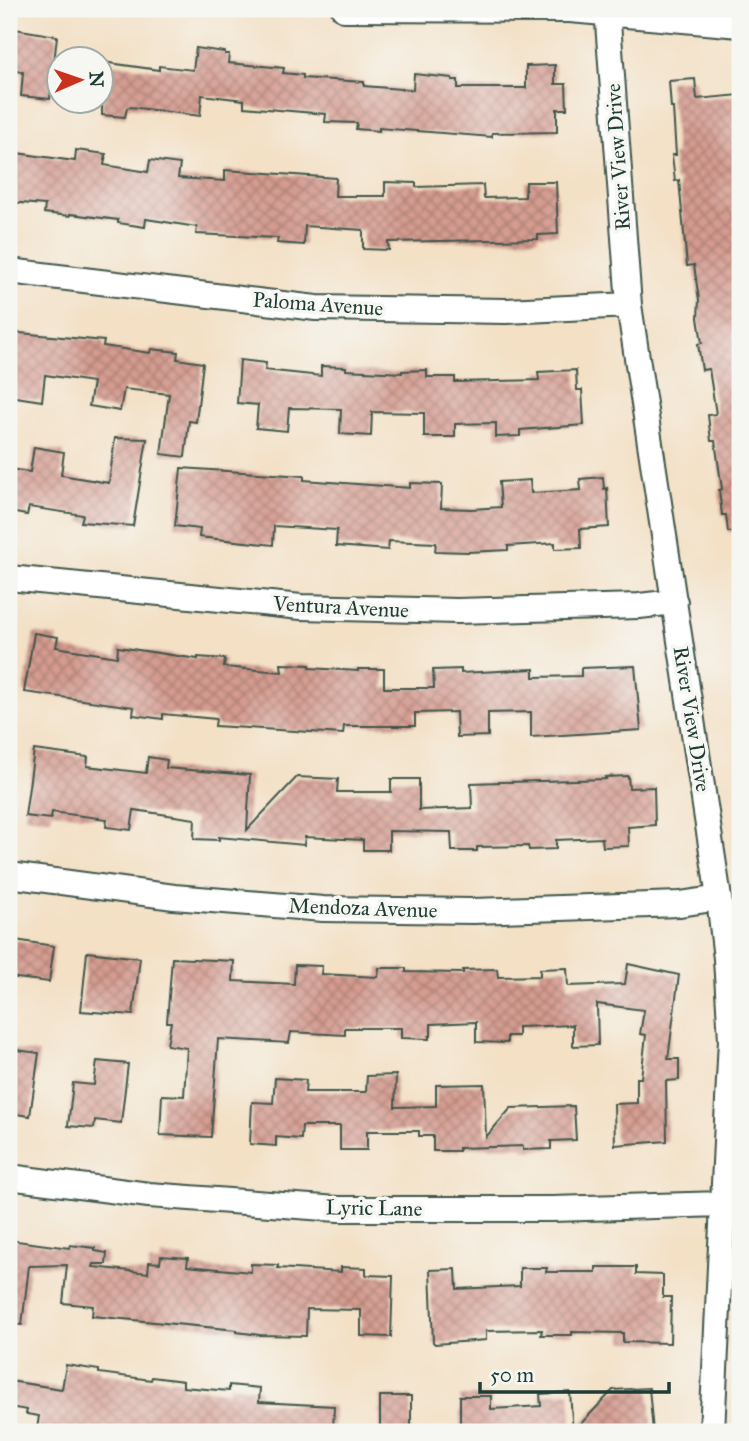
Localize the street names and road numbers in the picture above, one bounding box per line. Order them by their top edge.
street label: River View Drive [600,82,636,231]
street label: Paloma Avenue [252,286,384,322]
street label: Ventura Avenue [271,590,410,624]
street label: River View Drive [668,644,716,794]
street label: Mendoza Avenue [288,892,438,924]
street label: Lyric Lane [325,1194,423,1222]

